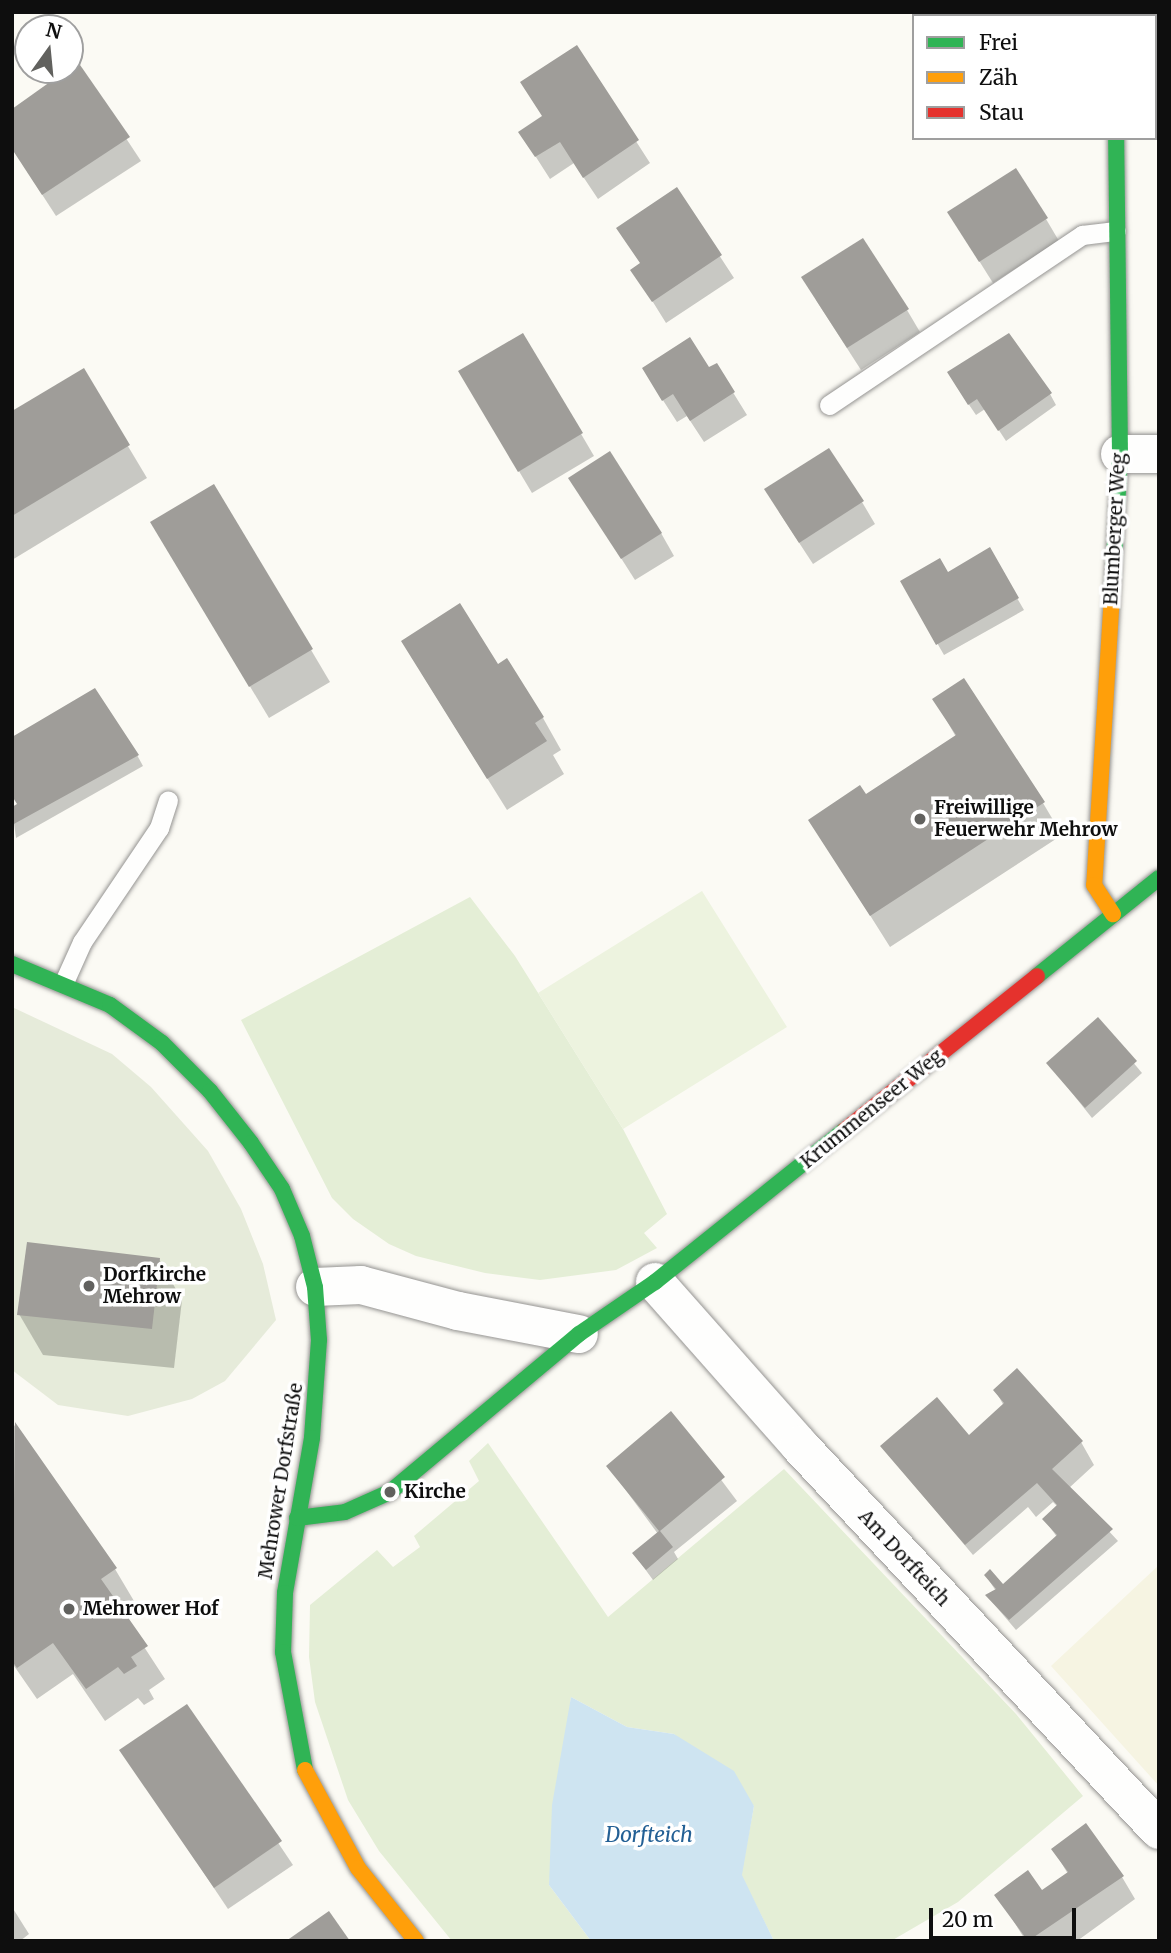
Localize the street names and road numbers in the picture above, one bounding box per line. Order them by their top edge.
street label: Blumberger Weg [1100,452,1130,606]
street label: Krummenseer Weg [796,1045,948,1173]
street label: Mehrower Dorfstraße [254,1381,308,1581]
street label: Am Dorfteich [854,1505,954,1611]

